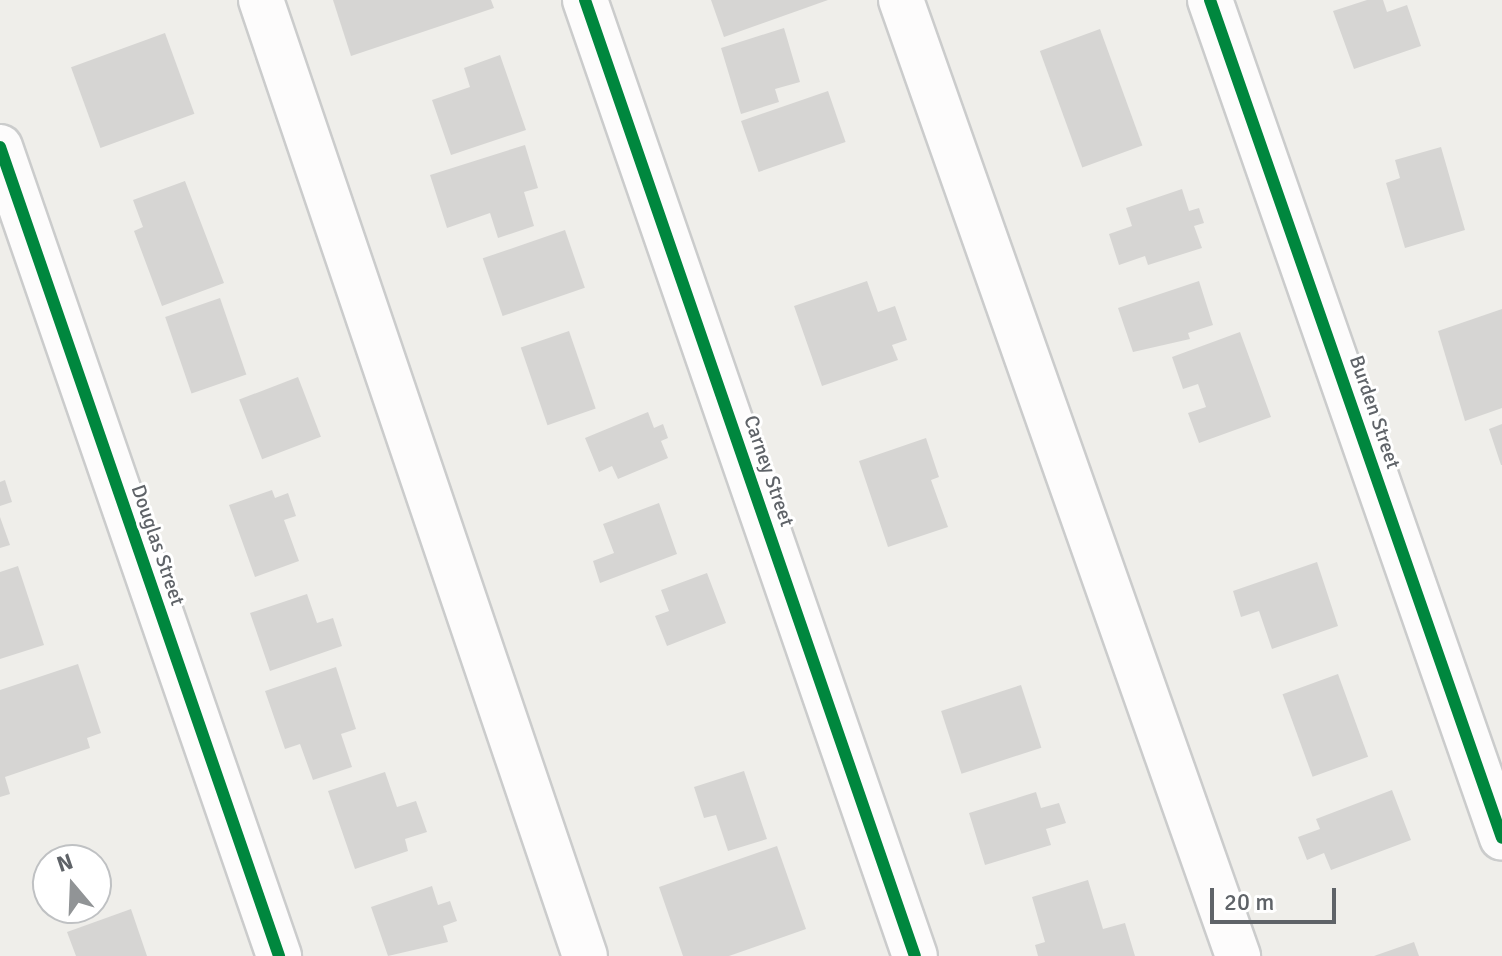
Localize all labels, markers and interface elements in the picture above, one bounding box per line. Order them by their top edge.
street label: Burden Street [1344,352,1406,472]
street label: Carney Street [739,412,799,530]
street label: Douglas Street [126,481,190,609]
north arrow [32,844,112,924]
text: N [53,847,76,878]
scale bar [1214,872,1340,922]
text: 20 m [1224,887,1274,917]

